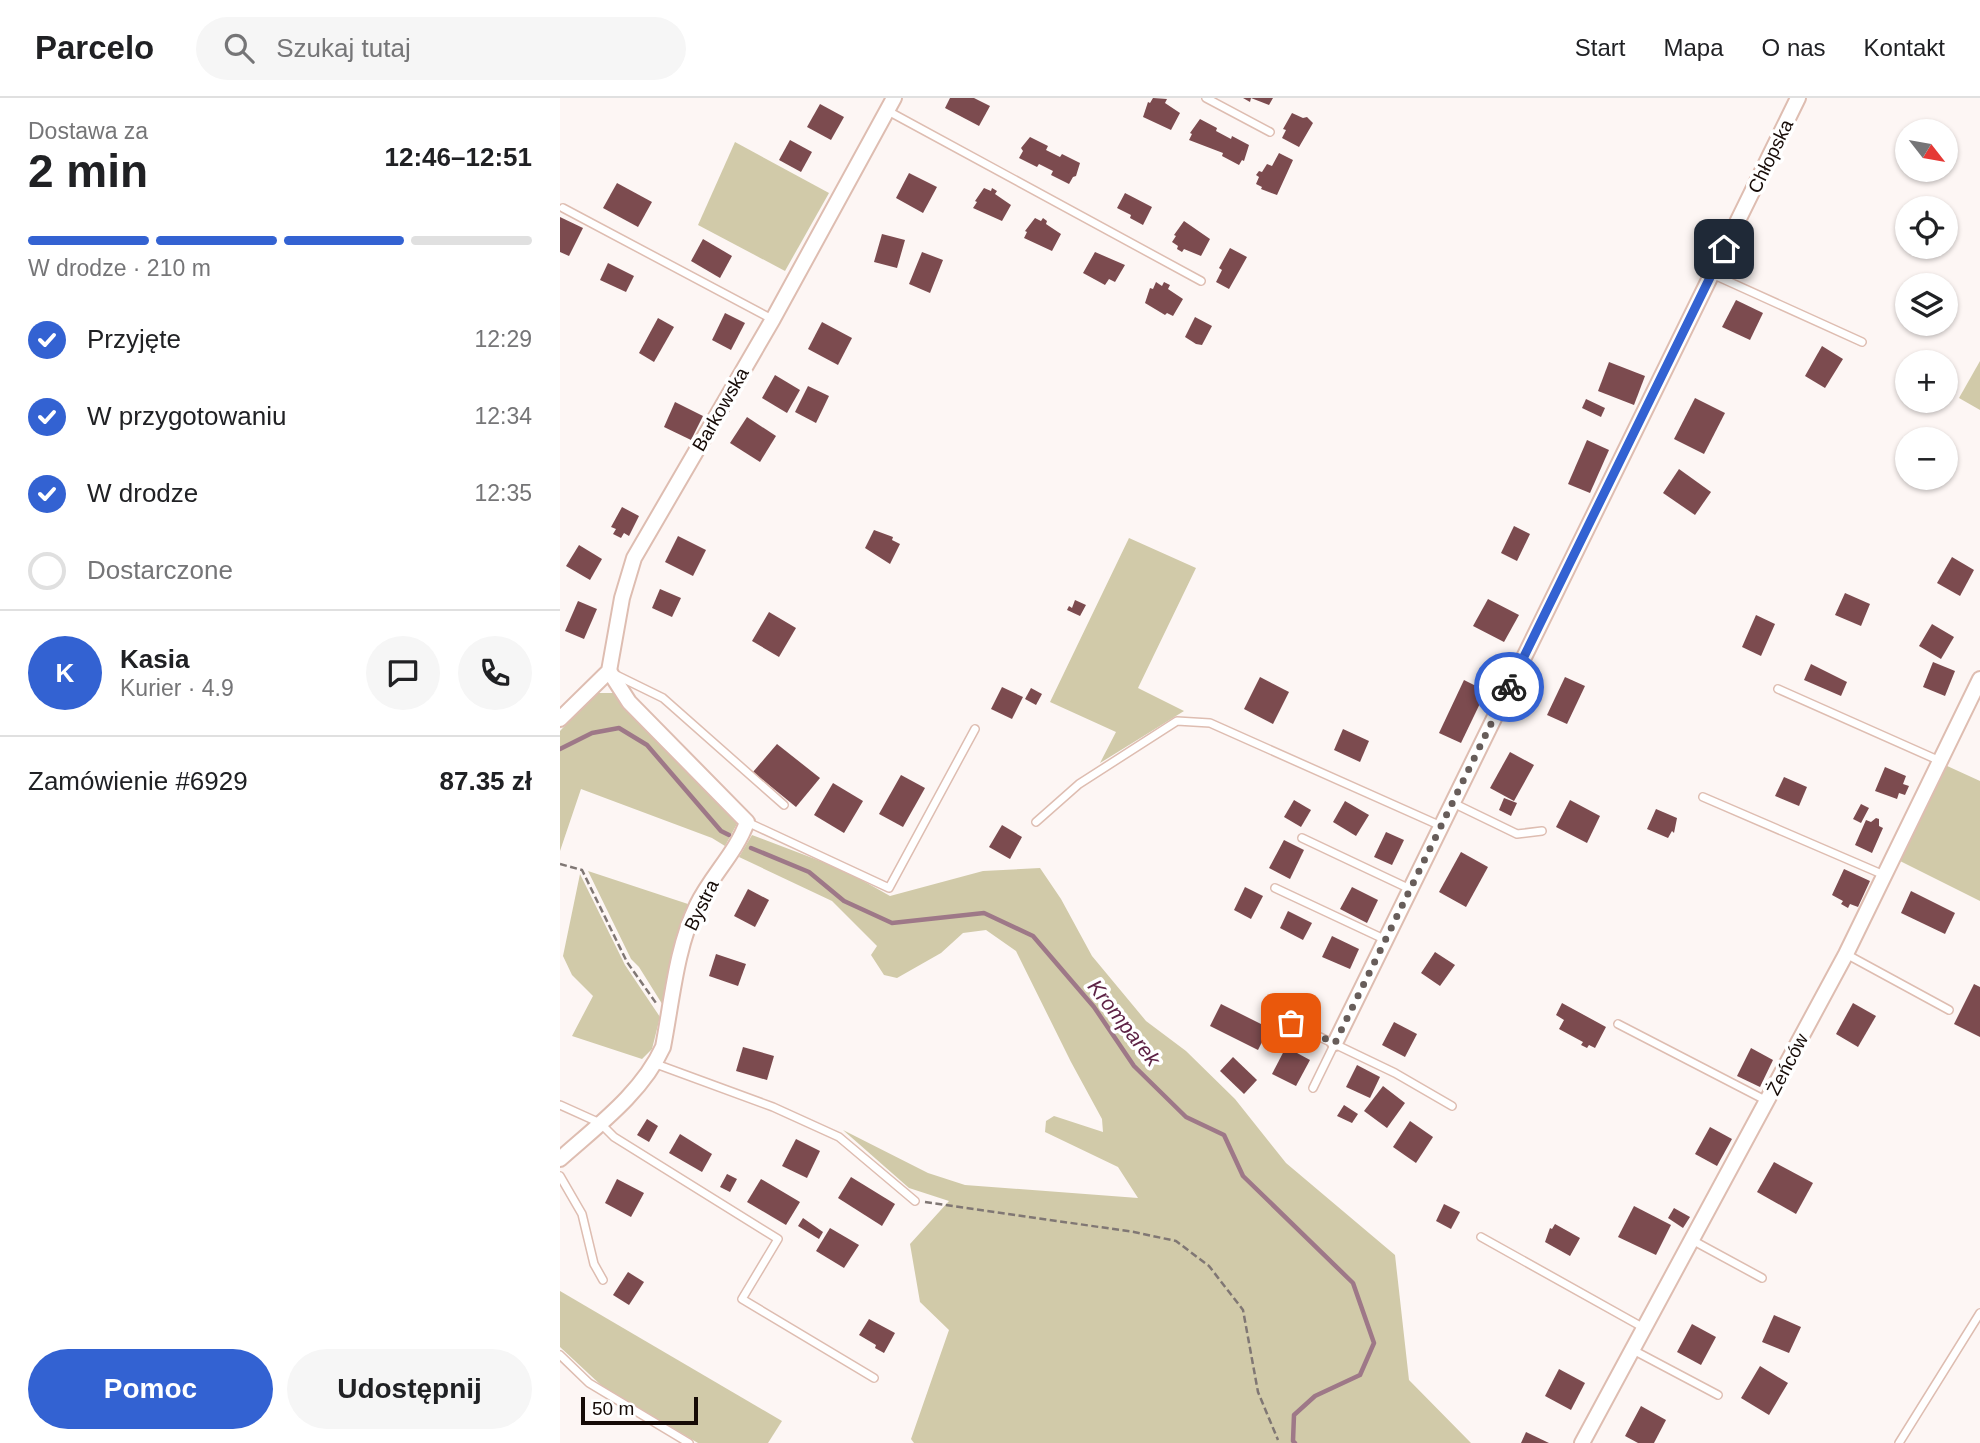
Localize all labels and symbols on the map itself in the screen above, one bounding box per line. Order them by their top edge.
street label: Chłopska [1744,116,1797,196]
north arrow [1895,119,1958,182]
pin [1694,219,1754,279]
street label: Barkowska [688,363,753,455]
courier [1474,652,1544,722]
street label: Bystra [680,876,723,934]
water label: Kromparek [1084,975,1166,1071]
pin [1261,993,1321,1053]
street label: Żeńców [1763,1030,1812,1099]
scale bar [581,1394,698,1426]

